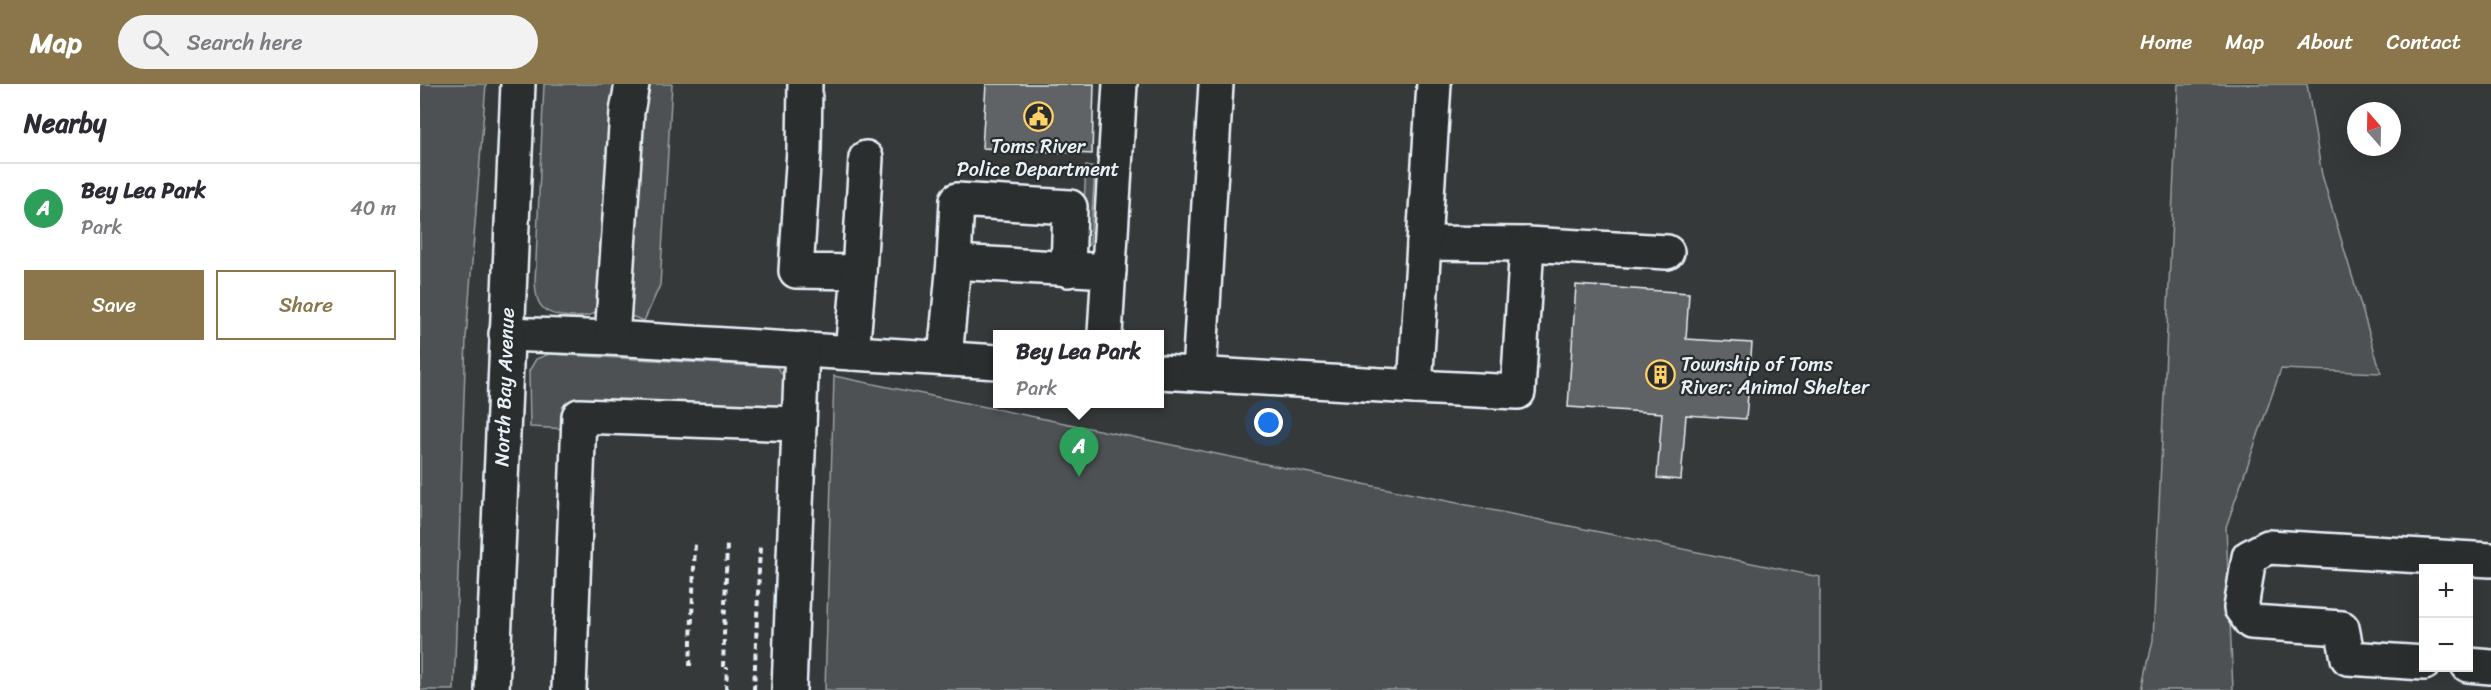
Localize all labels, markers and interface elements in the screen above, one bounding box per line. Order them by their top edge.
search box [118,15,538,69]
text: Map [30,18,82,67]
text: Search here [187,23,303,62]
text: Home [2140,23,2192,61]
text: Map [2225,23,2264,61]
text: About [2297,23,2354,61]
text: Contact [2387,23,2461,61]
icon: search [139,26,172,59]
text: Nearby [24,100,106,146]
public building icon: Toms River Police Department [1022,100,1054,132]
north arrow [2347,102,2401,156]
place label: Toms River Police Department [957,129,1120,187]
text: Bey Lea Park [81,171,206,210]
text: A [37,191,50,226]
text: 40 m [350,191,396,226]
text: Park [81,210,122,245]
button: Save [24,270,204,340]
button: Share [216,270,396,340]
street label: North Bay Avenue [484,307,525,467]
popup [993,330,1164,408]
text: Bey Lea Park [1016,332,1141,371]
place label: Township of Toms River: Animal Shelter [1681,347,1870,405]
building icon: Township of Toms River: Animal Shelter [1644,359,1676,391]
text: Park [1016,371,1057,406]
your location [1254,408,1283,437]
pin: A [1060,428,1098,477]
map controls [2419,564,2473,672]
button: + [2419,564,2473,618]
button: − [2419,618,2473,672]

